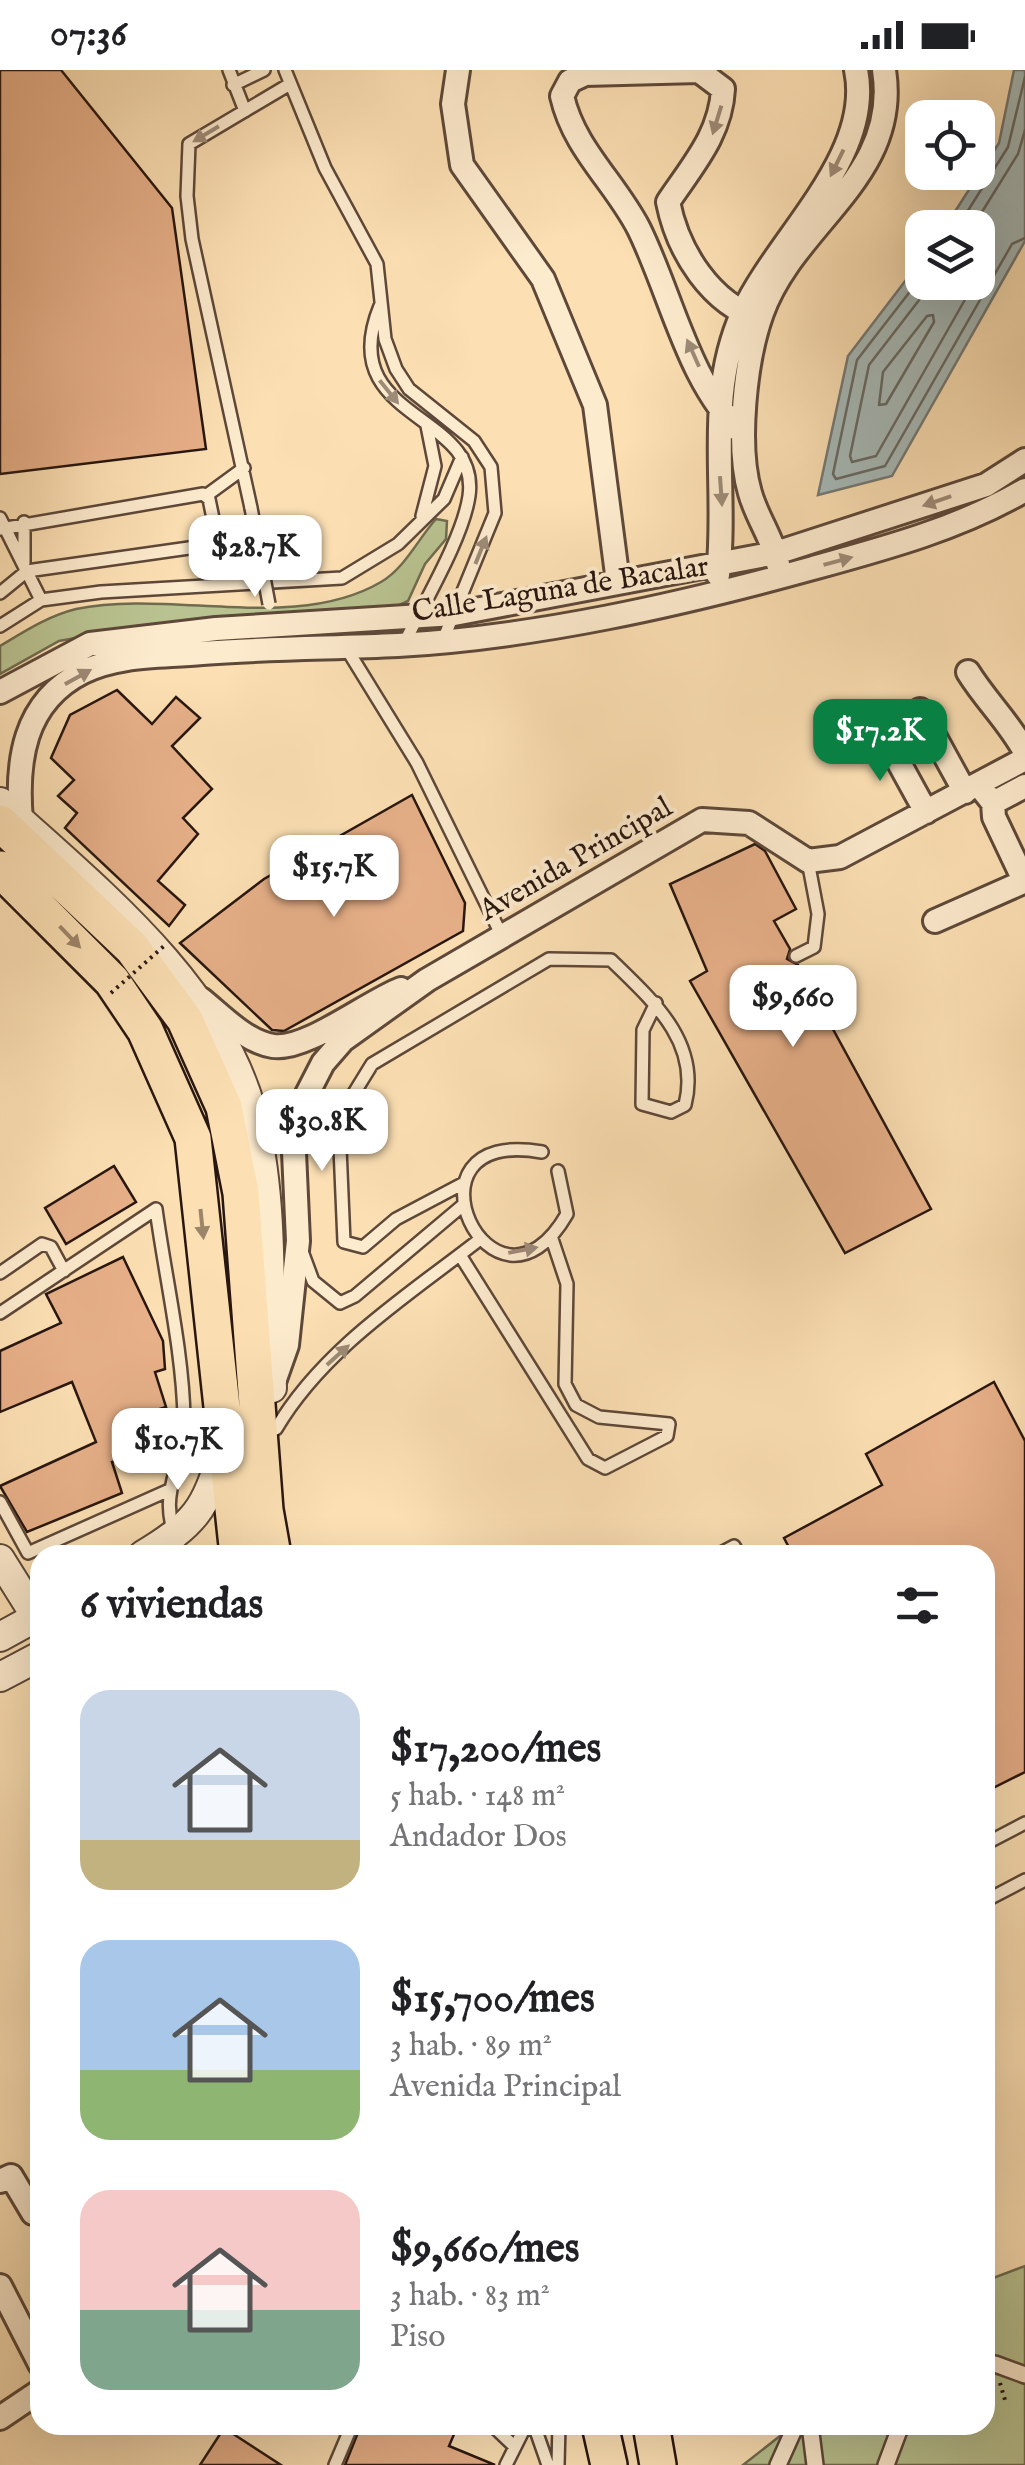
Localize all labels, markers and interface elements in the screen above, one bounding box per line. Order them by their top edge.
text: 07:36 [50,11,127,59]
map controls [905,100,995,300]
button: locate [905,100,995,190]
one-way arrow [709,105,724,135]
one-way arrow [192,125,220,142]
one-way arrow [829,149,846,178]
button: layers [905,210,995,300]
one-way arrow [685,338,701,368]
one-way arrow [378,380,399,405]
one-way arrow [713,476,729,508]
one-way arrow [922,495,952,510]
pin: $28.7K [174,515,336,600]
text: $28.7K [211,527,299,568]
one-way arrow [473,535,489,565]
street label: Calle Laguna de Bacalar [409,548,711,632]
one-way arrow [823,552,854,568]
one-way arrow [64,668,92,686]
pin: $17.2K [799,699,961,784]
text: $17.2K [835,711,925,752]
street label: Avenida Principal [472,789,680,931]
pin: $15.7K [253,835,415,920]
text: $15.7K [292,847,376,888]
one-way arrow [58,924,81,948]
pin: $9,660 [712,965,874,1050]
text: $9,660 [752,977,834,1018]
pin: $30.8K [241,1089,403,1174]
text: $30.8K [278,1101,366,1142]
one-way arrow [195,1209,211,1241]
one-way arrow [508,1242,539,1257]
one-way arrow [326,1344,350,1367]
pin: $10.7K [97,1408,259,1493]
text: $10.7K [134,1420,222,1461]
icon: filters [890,1578,945,1633]
text: 6 viviendas [80,1579,263,1632]
text: $17,200/mes [390,1723,601,1776]
icon: home [160,1730,280,1850]
text: 5 hab. · 148 m² [390,1776,565,1817]
text: Andador Dos [390,1817,567,1858]
text: $15,700/mes [390,1973,595,2026]
icon: home [160,1980,280,2100]
text: 3 hab. · 89 m² [390,2026,552,2067]
text: Avenida Principal [390,2067,621,2108]
text: $9,660/mes [390,2223,580,2276]
icon: home [160,2230,280,2350]
text: 3 hab. · 83 m² [390,2276,550,2317]
text: Piso [390,2317,446,2358]

